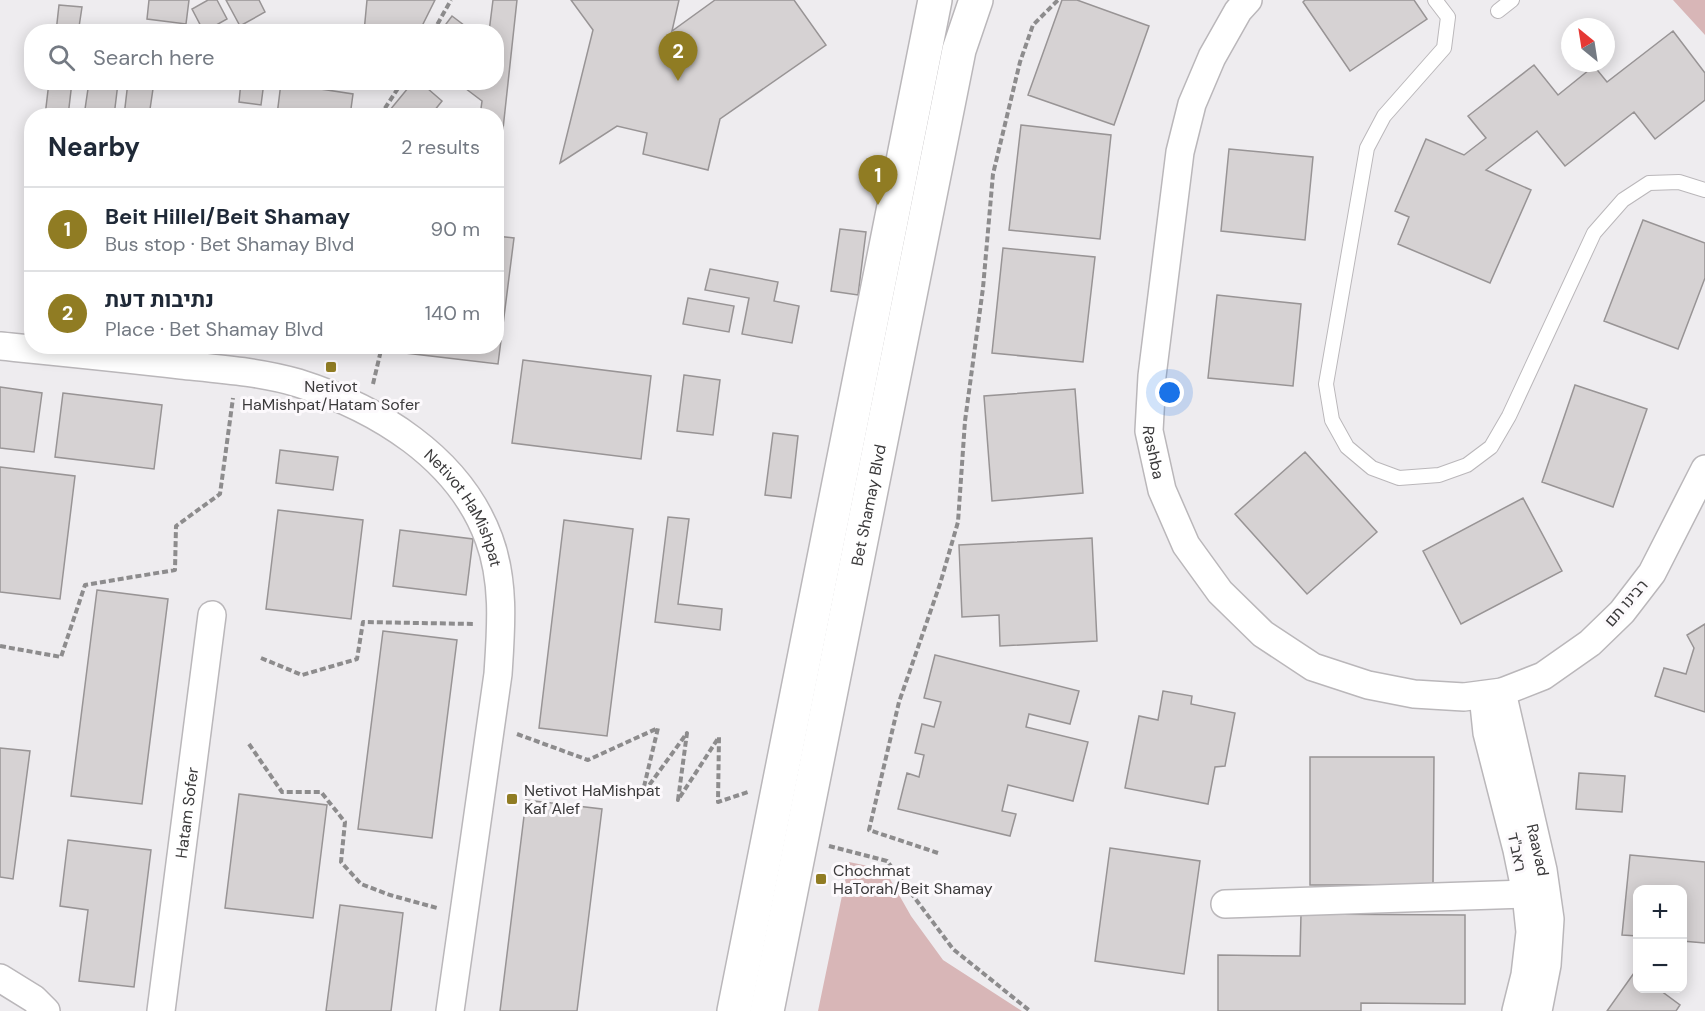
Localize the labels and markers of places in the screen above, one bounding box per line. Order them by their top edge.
pin: 2 [658,32,698,81]
pin: 1 [858,156,898,205]
marker: Netivot HaMishpat/Hatam Sofer [324,360,338,374]
place label: Netivot HaMishpat/Hatam Sofer [242,376,420,415]
place label: Netivot HaMishpat Kaf Alef [524,780,661,819]
marker: Netivot HaMishpat Kaf Alef [505,792,519,806]
place label: Chochmat HaTorah/Beit Shamay [833,860,993,899]
marker: Chochmat HaTorah/Beit Shamay [814,872,828,886]

